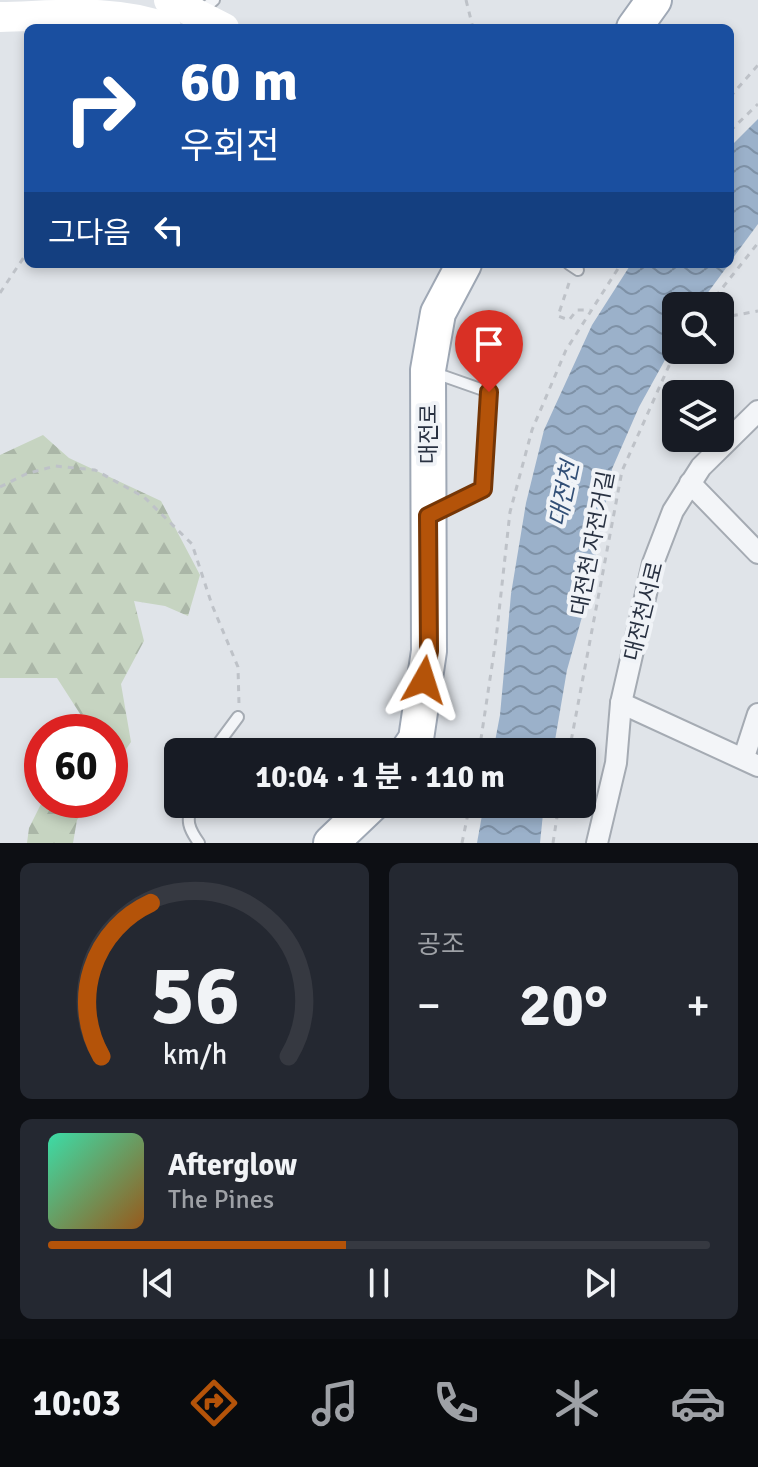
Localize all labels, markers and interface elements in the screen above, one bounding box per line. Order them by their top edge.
text: 60 m [180,47,298,116]
icon: right [48,56,152,160]
text: 우회전 [180,124,279,169]
icon: left [147,208,191,252]
text: 그다음 [48,215,131,252]
map controls [662,292,734,452]
button: search [662,292,734,364]
pin [455,310,523,392]
icon: arrive [467,322,511,366]
button: layers [662,380,734,452]
street label: 대전로 [415,404,442,464]
water label: 대전천 [542,456,586,530]
street label: 대전천 자전거길 [565,469,620,618]
street label: 대전천서로 [618,559,669,663]
position arrow [382,638,466,722]
speed limit sign: 60 [24,714,128,818]
text: 10:04 · 1 분 · 110 m [255,759,505,796]
text: 공조 [417,929,465,961]
text: 56 [150,945,239,1047]
text: 20° [519,969,608,1043]
text: − [417,979,441,1033]
text: + [686,979,710,1033]
text: km/h [162,1037,227,1072]
text: Afterglow [168,1147,297,1184]
text: The Pines [168,1184,274,1216]
icon: previous [136,1261,180,1305]
icon: pause [357,1261,401,1305]
icon: next [578,1261,622,1305]
icon: directions [186,1375,242,1431]
icon: music [307,1375,363,1431]
icon: phone [428,1375,484,1431]
icon: climate [549,1375,605,1431]
icon: car [670,1375,726,1431]
text: 10:03 [32,1381,121,1426]

